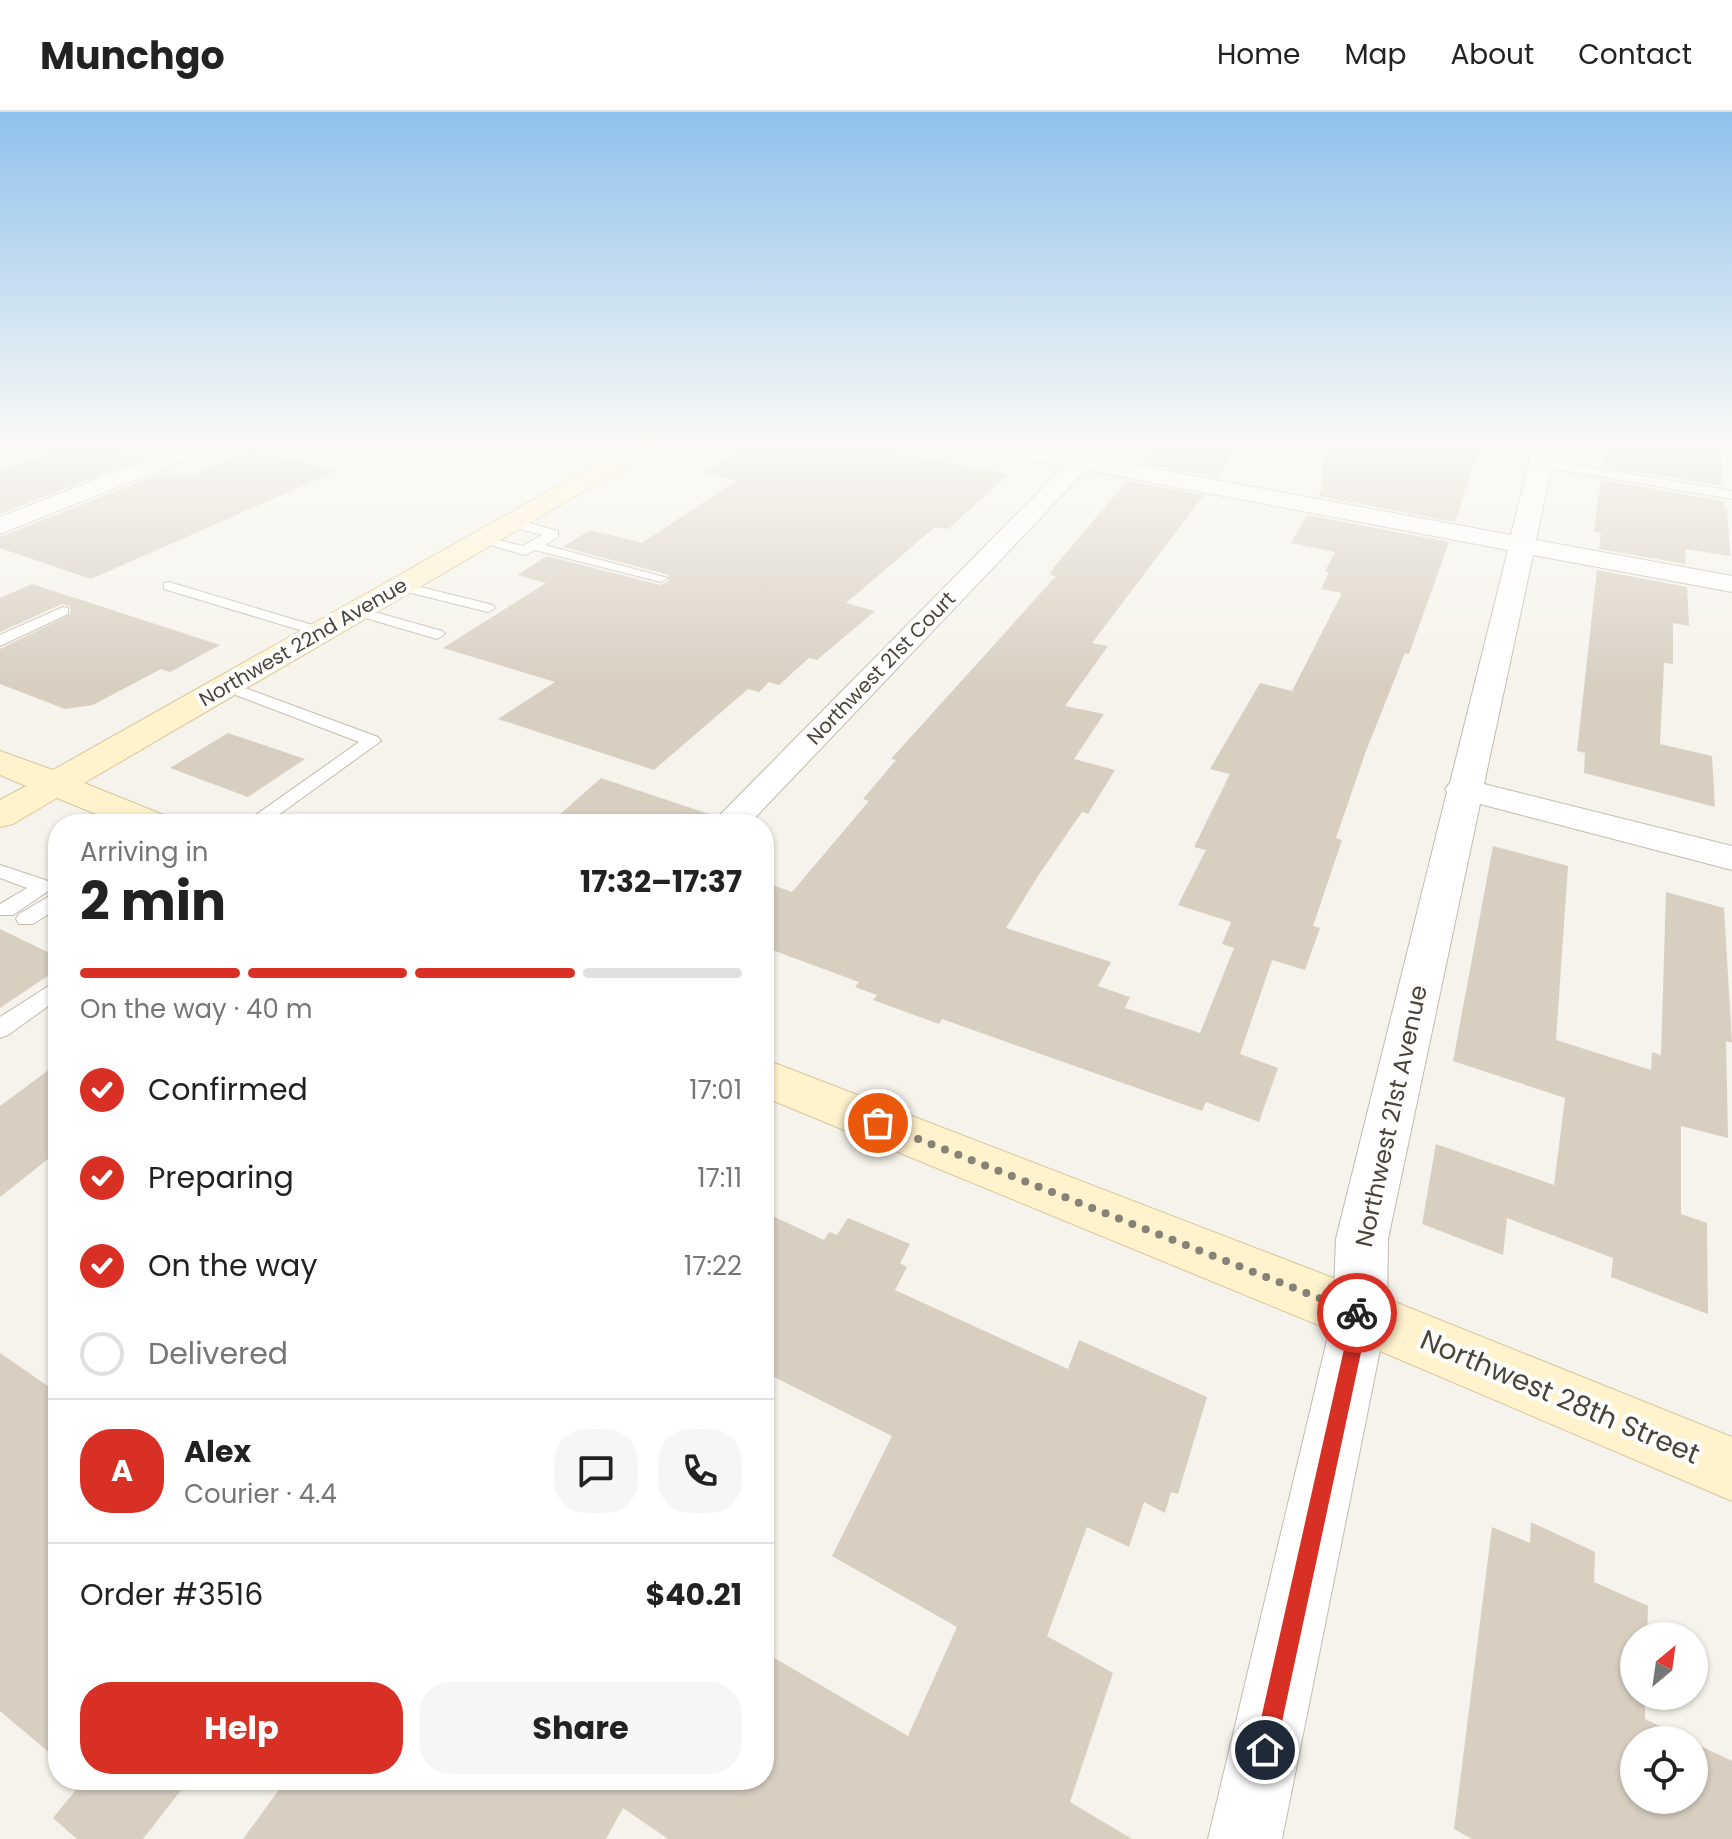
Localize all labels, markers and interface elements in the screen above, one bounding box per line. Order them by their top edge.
text: Munchgo [40,29,225,82]
text: Home [1217,35,1300,74]
text: Map [1344,35,1406,74]
text: About [1450,35,1534,74]
text: Contact [1578,35,1692,74]
street label: Northwest 22nd Avenue [194,571,412,713]
street label: Northwest 21st Court [800,585,962,751]
text: Arriving in [80,834,209,870]
text: 17:32–17:37 [580,860,742,903]
text: 2 min [80,865,226,938]
street label: Northwest 21st Avenue [1347,982,1435,1250]
text: On the way · 40 m [80,991,313,1027]
icon: check [80,1068,124,1112]
text: Confirmed [148,1068,308,1111]
text: 17:01 [689,1072,742,1108]
pin [844,1089,912,1157]
icon: bag [856,1101,900,1145]
icon: check [80,1156,124,1200]
text: Preparing [148,1156,294,1199]
text: 17:11 [697,1160,742,1196]
icon: check [80,1244,124,1288]
text: On the way [148,1244,317,1287]
text: 17:22 [684,1248,742,1284]
courier [1317,1273,1397,1353]
icon: bike [1335,1291,1379,1335]
street label: Northwest 28th Street [1414,1320,1706,1474]
text: Delivered [148,1332,288,1375]
button: chat [554,1429,638,1513]
button: phone [658,1429,742,1513]
text: Alex [184,1430,251,1473]
text: A [111,1449,133,1492]
text: Courier · 4.4 [184,1476,337,1512]
text: Order #3516 [80,1573,263,1616]
text: $40.21 [646,1573,742,1616]
north arrow [1620,1622,1708,1710]
map controls [1620,1622,1708,1814]
button: Help [80,1682,403,1774]
button: Share [419,1682,742,1774]
pin [1231,1716,1299,1784]
button: locate [1620,1726,1708,1814]
icon: home [1243,1728,1287,1772]

